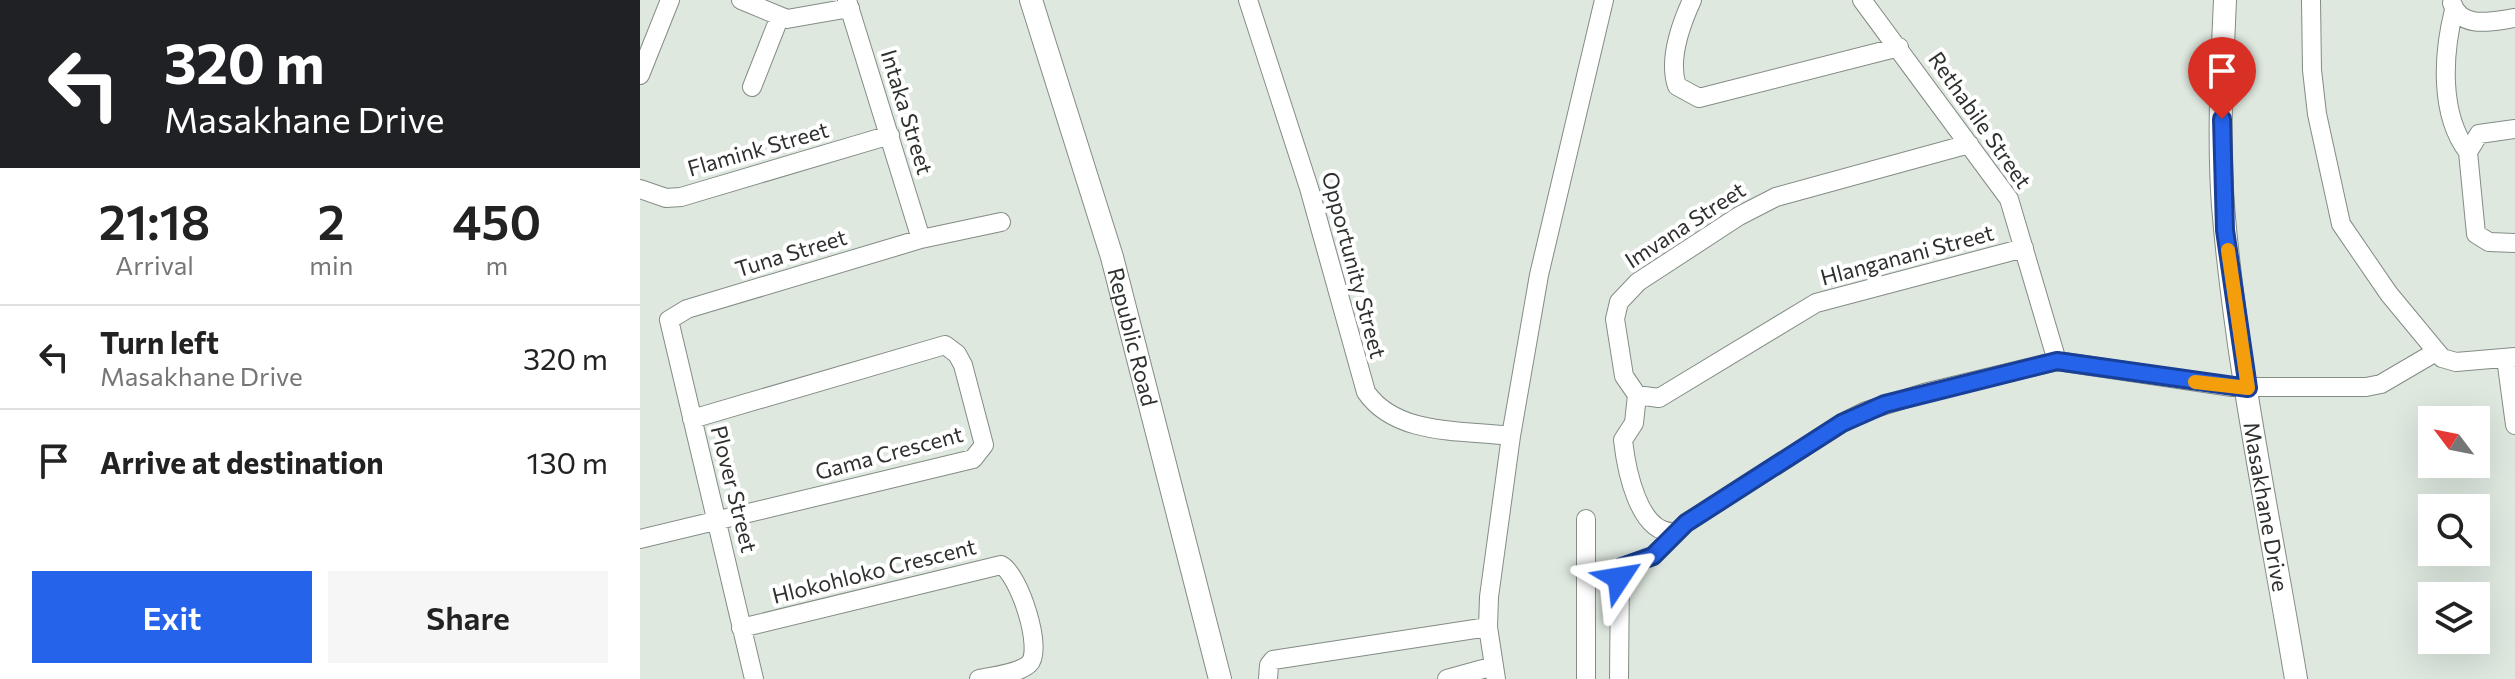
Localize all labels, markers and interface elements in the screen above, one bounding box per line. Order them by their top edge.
text: 320 m [164,27,325,96]
icon: left [32,32,136,136]
pin [2188,37,2256,119]
street label: Intaka Street [876,46,939,178]
street label: Rethabile Street [1923,46,2038,193]
icon: arrive [2200,49,2244,93]
text: Masakhane Drive [164,96,445,140]
street label: Flamink Street [684,115,832,182]
street label: Opportunity Street [1317,168,1392,361]
street label: Imvana Street [1619,176,1750,274]
text: 21:18 [99,191,210,250]
text: 2 [318,191,345,250]
text: 450 [452,191,541,250]
street label: Hlanganani Street [1817,218,1996,291]
street label: Tuna Street [732,223,850,282]
text: Arrival [115,249,194,280]
text: min [309,249,353,280]
text: m [485,249,508,280]
street label: Republic Road [1102,265,1164,409]
text: Turn left [100,323,219,360]
icon: left [32,335,76,379]
text: 320 m [523,339,608,376]
text: Masakhane Drive [100,360,303,391]
north arrow [2418,406,2490,478]
map controls [2418,406,2490,654]
street label: Gama Crescent [812,420,966,485]
street label: Masakhane Drive [2238,420,2295,594]
street label: Plover Street [706,423,763,555]
icon: arrive [32,439,76,483]
text: Arrive at destination [100,443,384,480]
text: 130 m [527,443,608,480]
button: search [2418,494,2490,566]
street label: Hlokohloko Crescent [769,532,979,609]
position arrow [1577,536,1661,620]
button: Exit [32,571,312,663]
button: Share [328,571,608,663]
button: layers [2418,582,2490,654]

